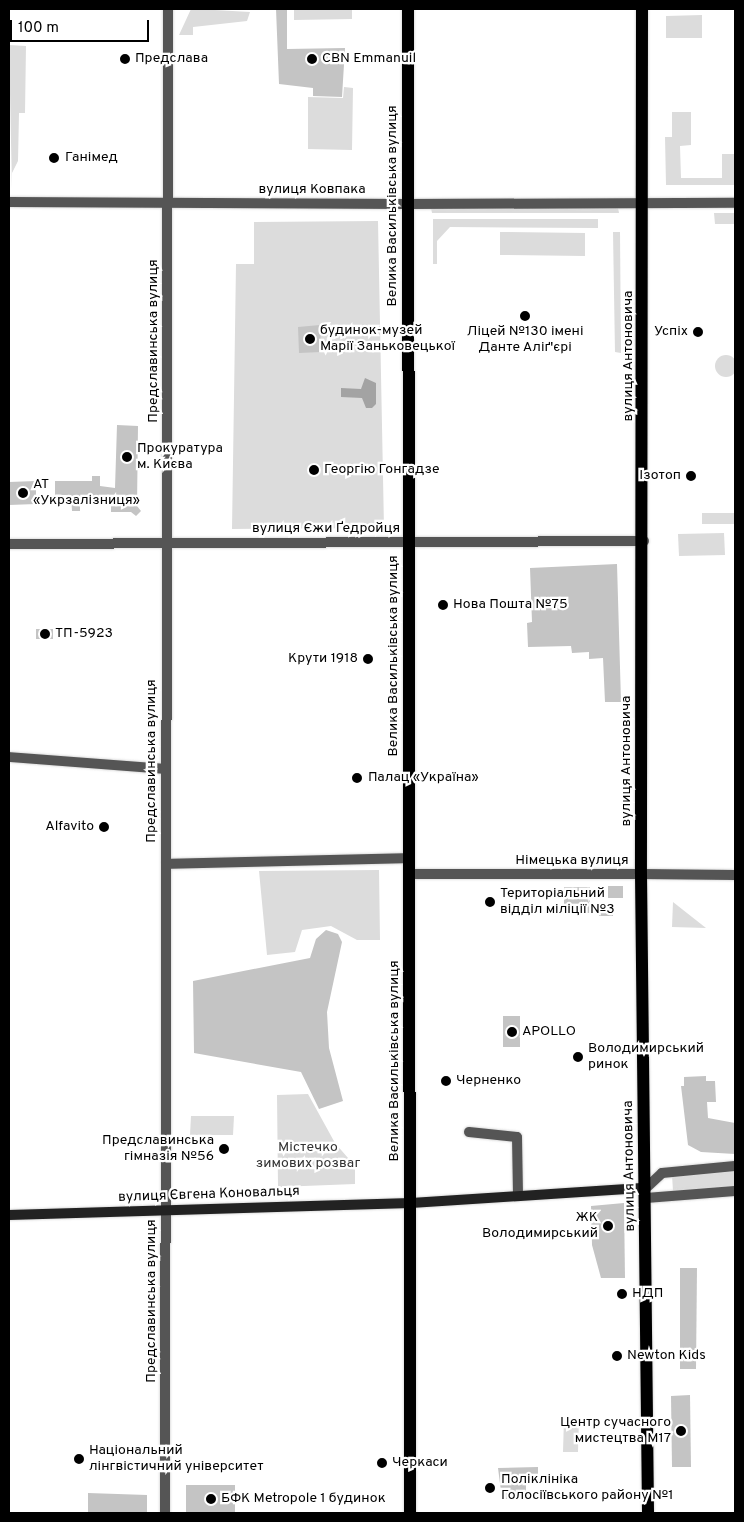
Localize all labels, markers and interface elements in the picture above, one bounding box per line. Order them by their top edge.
scale bar [12,10,151,42]
text: 100 m [18,19,59,38]
place label: Предслава [135,51,208,67]
place label: CBN Emmanuil [322,51,416,67]
marker: Предслава [119,53,131,65]
marker: CBN Emmanuil [306,53,318,65]
street label: Велика Васильківська вулиця [385,105,401,307]
place label: Ганімед [65,150,118,166]
marker: Ганімед [47,151,61,165]
street label: вулиця Ковпака [258,182,366,198]
street label: Предславинська вулиця [146,259,162,423]
street label: вулиця Антоновича [621,290,637,422]
marker: Ліцей №130 імені Данте Аліґ'єрі [519,310,531,322]
place label: будинок-музей Марії Заньковецької [320,323,455,356]
place label: Ліцей №130 імені Данте Аліґ'єрі [467,324,583,357]
place label: Успіх [654,324,688,340]
marker: Успіх [692,326,704,338]
marker: будинок-музей Марії Заньковецької [304,333,316,345]
place label: Прокуратура м. Києва [137,441,223,474]
marker: Прокуратура м. Києва [121,451,133,463]
place label: Георгію Гонгадзе [324,462,439,478]
marker: Георгію Гонгадзе [308,464,320,476]
place label: Ізотоп [639,468,681,484]
marker: Ізотоп [685,470,697,482]
place label: АТ «Укрзалізниця» [33,477,140,510]
marker: АТ «Укрзалізниця» [17,487,29,499]
street label: вулиця Єжи Ґедройця [252,521,400,537]
street label: Велика Васильківська вулиця [386,555,402,757]
place label: Нова Пошта №75 [453,597,568,613]
marker: Нова Пошта №75 [437,599,449,611]
place label: ТП-5923 [55,626,113,642]
marker: ТП-5923 [39,628,51,640]
place label: Крути 1918 [288,651,358,667]
marker: Крути 1918 [362,653,374,665]
street label: Предславинська вулиця [144,679,160,843]
street label: вулиця Антоновича [619,695,635,827]
place label: Палац «Україна» [368,770,479,786]
marker: Палац «Україна» [350,771,364,785]
place label: Alfavito [45,819,94,835]
marker: Alfavito [98,821,110,833]
street label: Німецька вулиця [515,853,629,869]
place label: Територіальний відділ міліції №3 [500,886,615,919]
marker: Територіальний відділ міліції №3 [484,896,496,908]
street label: Велика Васильківська вулиця [387,960,403,1162]
place label: APOLLO [522,1024,576,1040]
marker: APOLLO [506,1026,518,1038]
place label: Володимирський ринок [588,1041,704,1074]
marker: Володимирський ринок [572,1051,584,1063]
place label: Черненко [456,1073,521,1089]
marker: Черненко [440,1075,452,1087]
street label: вулиця Антоновича [620,1100,640,1232]
place label: Предславинська гімназія №56 [102,1133,214,1166]
park label: Містечко зимових розваг [256,1140,360,1172]
marker: Предславинська гімназія №56 [218,1143,230,1155]
street label: вулиця Євгена Коновальця [118,1183,300,1207]
place label: ЖК Володимирський [482,1210,598,1242]
street label: Предславинська вулиця [144,1219,160,1383]
marker: ЖК Володимирський [602,1220,614,1232]
place label: НДП [632,1286,663,1302]
marker: НДП [616,1288,628,1300]
place label: Newton Kids [627,1348,706,1364]
marker: Newton Kids [611,1350,623,1362]
place label: Центр сучасного мистецтва M17 [560,1415,671,1448]
marker: Центр сучасного мистецтва M17 [675,1425,687,1437]
place label: Національний лінгвістичний університет [89,1443,263,1475]
marker: Національний лінгвістичний університет [73,1453,85,1465]
place label: Черкаси [392,1455,448,1471]
marker: Черкаси [376,1457,388,1469]
place label: Поліклініка Голосіївського району №1 [501,1472,673,1504]
marker: Поліклініка Голосіївського району №1 [483,1481,497,1495]
place label: БФК Metropole 1 будинок [221,1491,386,1507]
marker: БФК Metropole 1 будинок [205,1493,217,1505]

